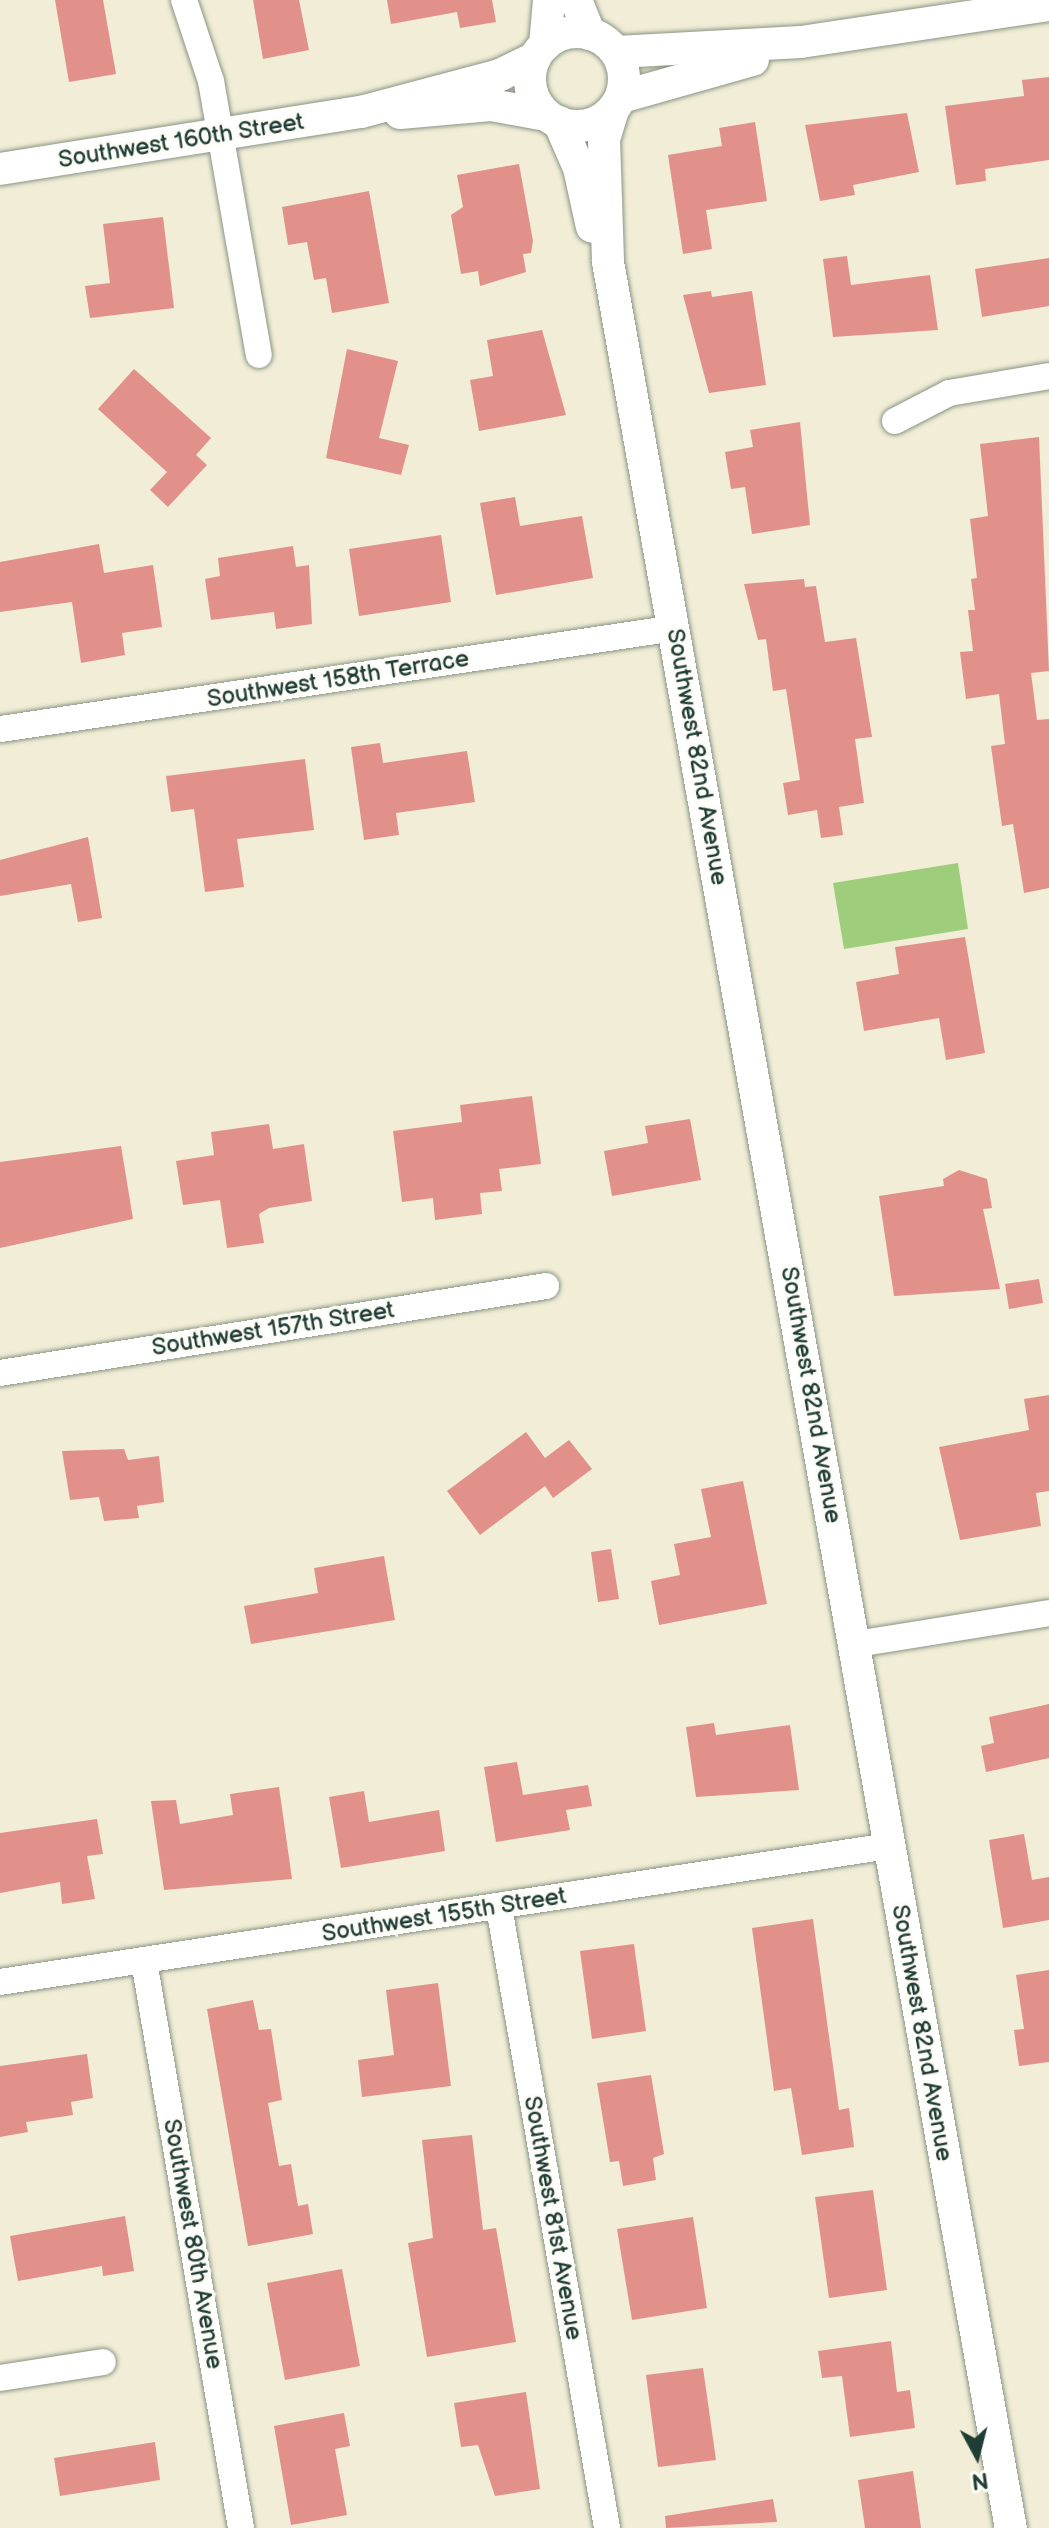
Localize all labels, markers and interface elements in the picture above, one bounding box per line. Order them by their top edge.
street label: Southwest 160th Street [56,107,306,175]
street label: Southwest 82nd Avenue [660,626,734,888]
street label: Southwest 158th Terrace [205,644,471,714]
street label: Southwest 82nd Avenue [774,1264,848,1526]
street label: Southwest 157th Street [150,1296,396,1362]
street label: Southwest 155th Street [320,1881,568,1949]
street label: Southwest 82nd Avenue [885,1902,959,2164]
street label: Southwest 81st Avenue [517,2094,589,2342]
street label: Southwest 80th Avenue [157,2117,229,2371]
north arrow [937,2416,1017,2496]
text: N [970,2466,990,2495]

